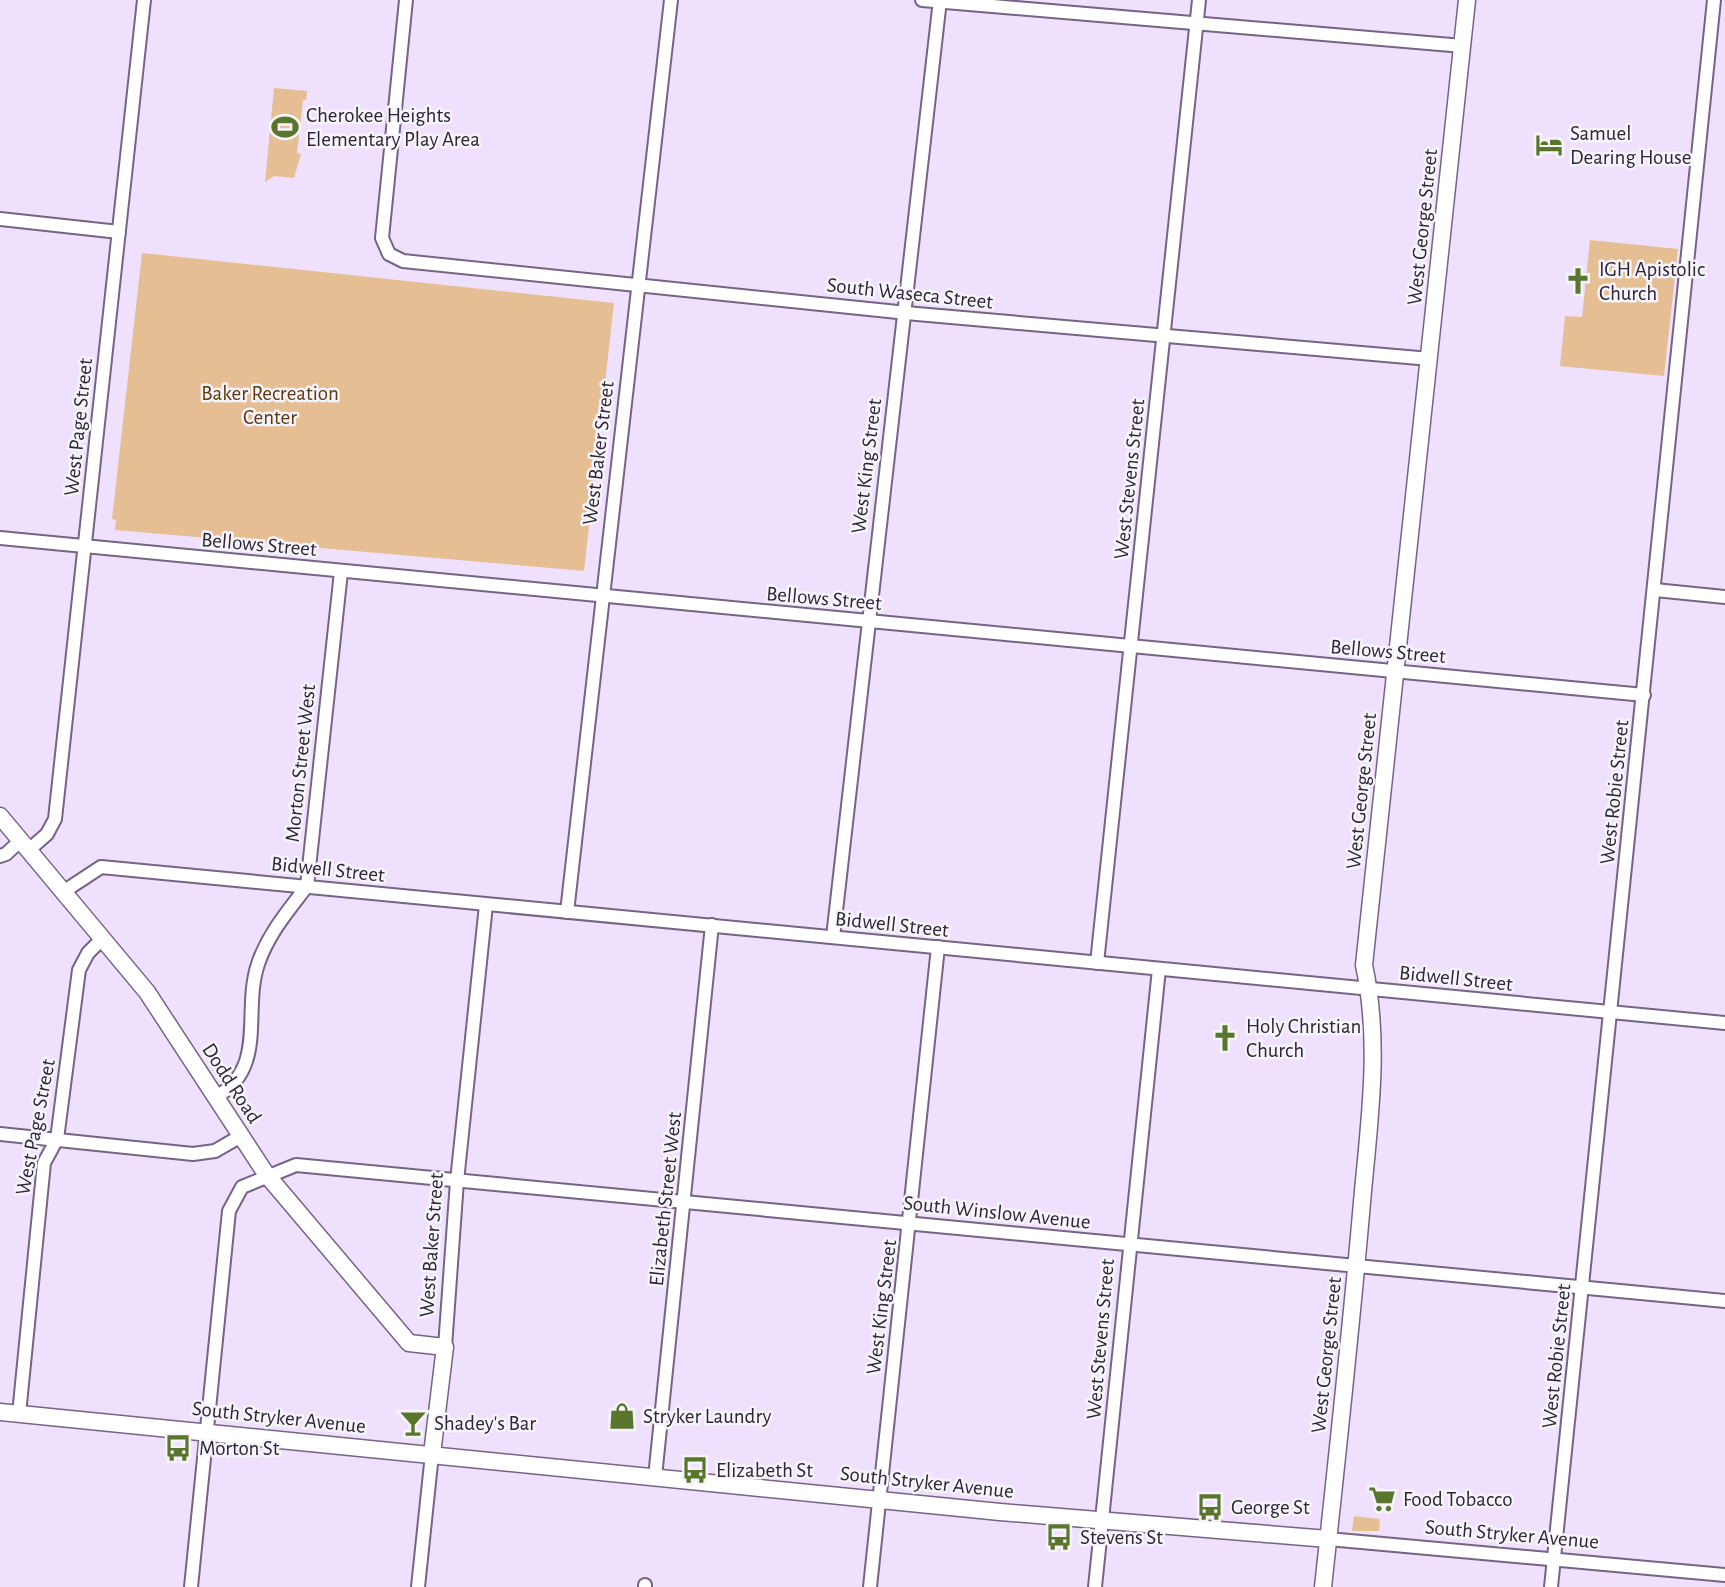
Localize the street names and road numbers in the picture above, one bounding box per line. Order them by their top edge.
street label: West George Street [1404,148,1441,306]
street label: South Waseca Street [826,274,994,313]
street label: West Page Street [61,357,96,497]
street label: West Baker Street [579,380,618,526]
street label: West King Street [848,397,885,535]
street label: West Stevens Street [1111,397,1148,560]
street label: Bellows Street [200,529,318,560]
street label: Bellows Street [765,583,883,614]
street label: Bellows Street [1329,636,1447,667]
street label: Morton Street West [282,683,319,843]
street label: West George Street [1343,712,1380,870]
street label: West Robie Street [1596,719,1633,865]
street label: Bidwell Street [270,853,386,886]
street label: Bidwell Street [834,908,950,941]
street label: Bidwell Street [1398,962,1514,995]
street label: Dodd Road [198,1039,265,1127]
street label: West Page Street [12,1057,59,1197]
street label: Elizabeth Street West [646,1111,685,1287]
street label: West Baker Street [416,1172,447,1318]
street label: South Winslow Avenue [902,1192,1092,1233]
street label: West King Street [863,1238,900,1376]
street label: West Stevens Street [1083,1258,1118,1420]
street label: West George Street [1308,1276,1345,1434]
street label: West Robie Street [1538,1283,1575,1429]
street label: South Stryker Avenue [191,1398,367,1437]
street label: South Stryker Avenue [839,1463,1015,1502]
street label: South Stryker Avenue [1424,1516,1600,1553]

